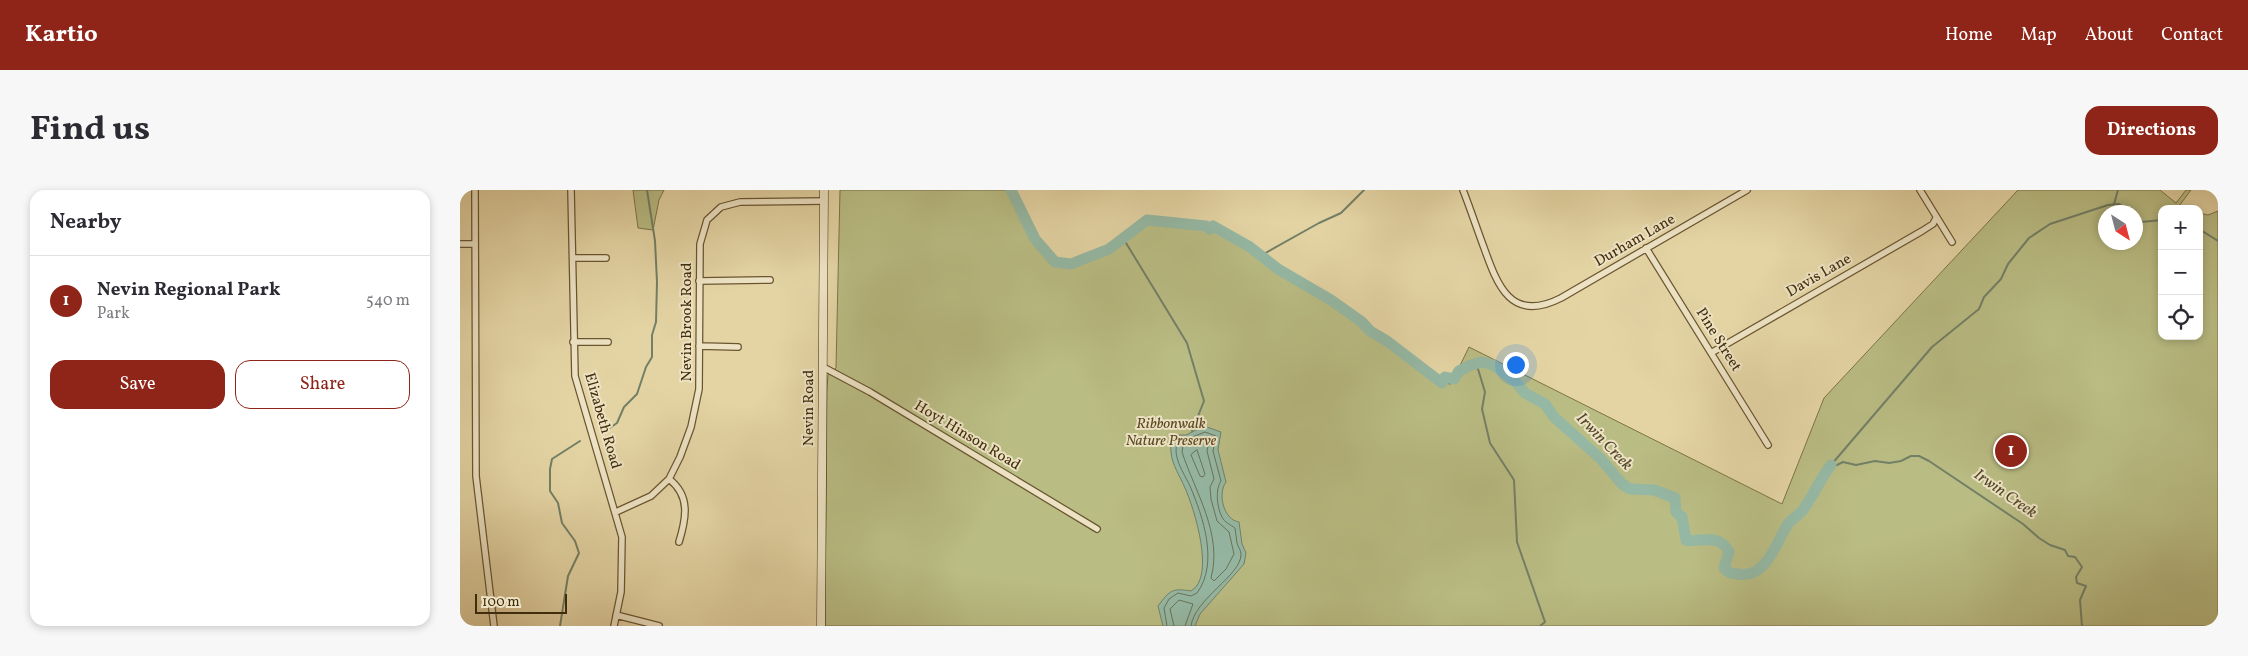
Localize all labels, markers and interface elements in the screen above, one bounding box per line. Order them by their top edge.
text: Kartio [25,18,98,52]
text: Home [1945,23,1993,48]
text: Map [2021,23,2057,48]
text: About [2085,23,2133,48]
text: Contact [2161,23,2223,48]
text: Find us [30,106,150,154]
button: Directions [2085,106,2218,155]
north arrow [2098,205,2143,250]
map controls [2158,205,2203,340]
button: + [2158,205,2203,250]
text: Nearby [50,208,121,237]
street label: Durham Lane [1591,209,1679,273]
street label: Davis Lane [1783,249,1855,303]
button: − [2158,250,2203,295]
street label: Nevin Brook Road [677,263,698,381]
text: Nevin Regional Park [97,277,280,303]
text: 1 [63,290,69,312]
text: 540 m [366,290,410,312]
button: locate [2158,295,2203,340]
text: Park [97,303,130,325]
street label: Pine Street [1690,304,1746,376]
your location [1503,352,1529,378]
button: Save [50,360,225,409]
button: Share [235,360,410,409]
street label: Elizabeth Road [578,370,626,472]
street label: Nevin Road [799,370,820,446]
street label: Hoyt Hinson Road [910,396,1024,476]
water label: Irwin Creek [1571,408,1638,476]
park label: Ribbonwalk Nature Preserve [1126,414,1217,452]
pin: 1 [1995,432,2027,470]
water label: Irwin Creek [1969,464,2042,524]
scale bar [475,591,568,614]
text: 100 m [482,593,520,612]

